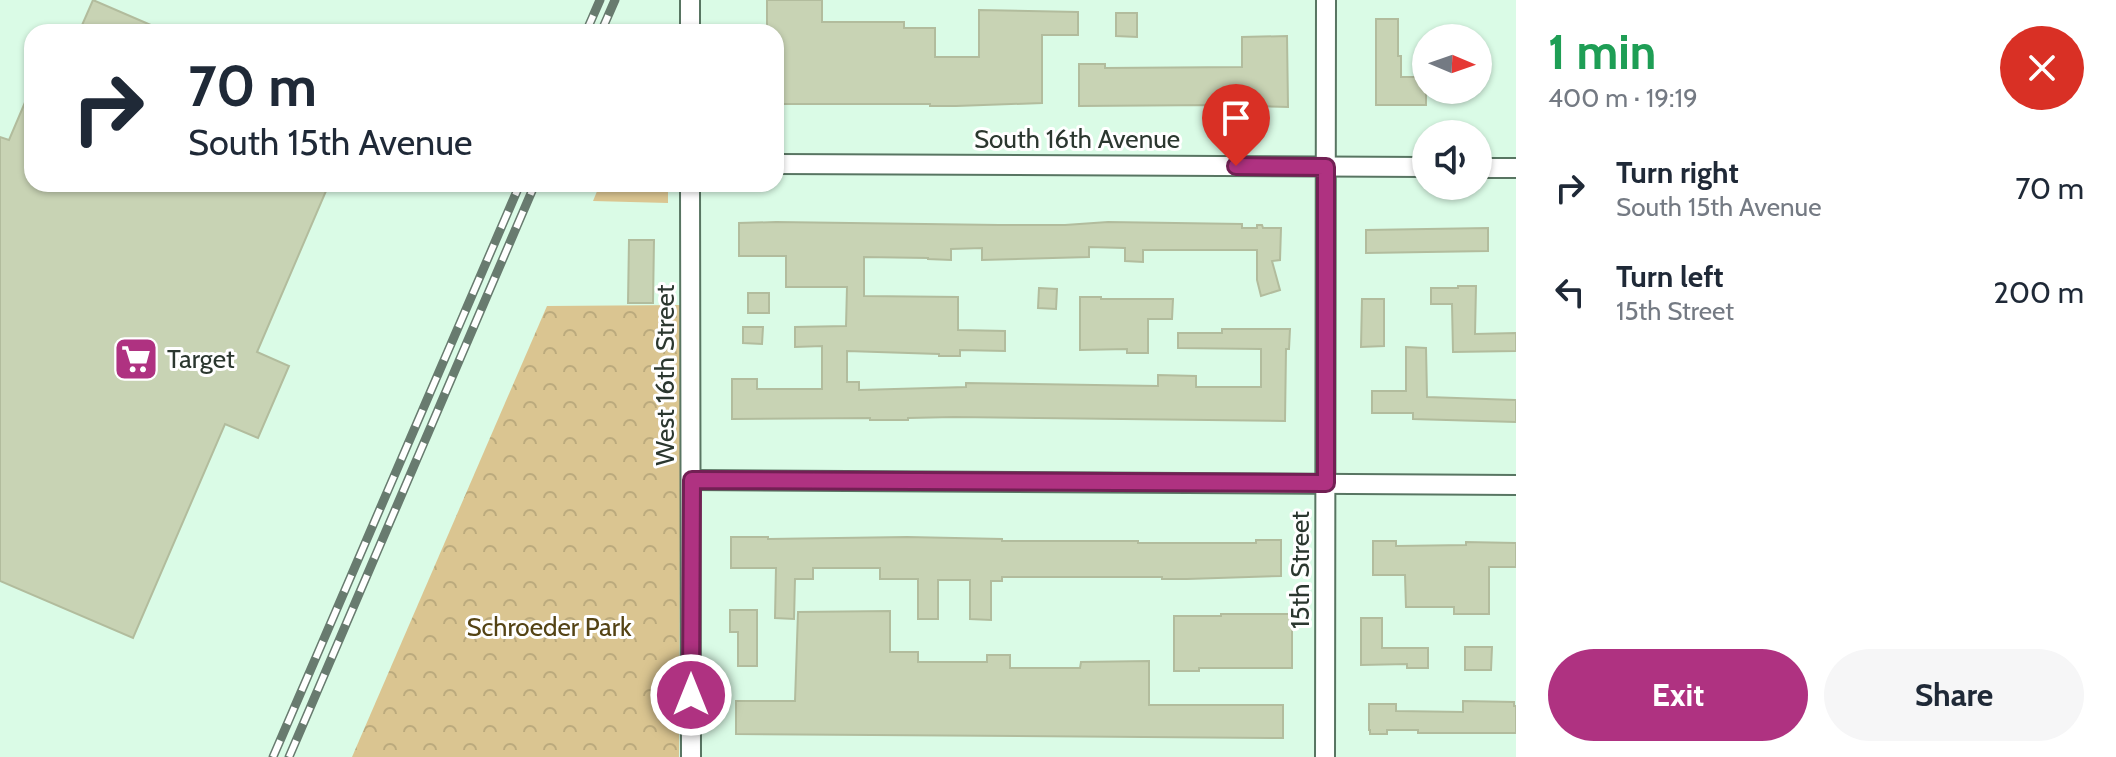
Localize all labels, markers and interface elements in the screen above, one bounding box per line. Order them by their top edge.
text: 1 min [1548,23,1656,81]
north arrow [1412,24,1492,104]
map controls [1412,24,1492,200]
button: close [2000,26,2084,110]
text: 70 m [188,52,317,120]
icon: right [56,56,160,160]
text: 400 m · 19:19 [1548,82,1698,114]
pin [1202,84,1270,166]
icon: arrive [1214,96,1258,140]
text: South 15th Avenue [188,120,473,164]
button: sound [1412,120,1492,200]
street label: South 16th Avenue [974,123,1180,155]
text: Turn right [1616,154,1739,191]
icon: right [1548,166,1592,210]
text: 70 m [2015,170,2084,207]
text: South 15th Avenue [1616,191,1822,223]
text: Turn left [1616,258,1724,295]
icon: left [1548,270,1592,314]
text: 200 m [1993,274,2084,311]
street label: West 16th Street [649,284,681,466]
text: 15th Street [1616,295,1734,327]
supermarket icon: Target [112,335,160,383]
place label: Target [167,343,235,375]
street label: 15th Street [1284,511,1316,629]
park label: Schroeder Park [466,611,632,643]
button: Exit [1548,649,1808,741]
button: Share [1824,649,2084,741]
position arrow [649,653,733,737]

